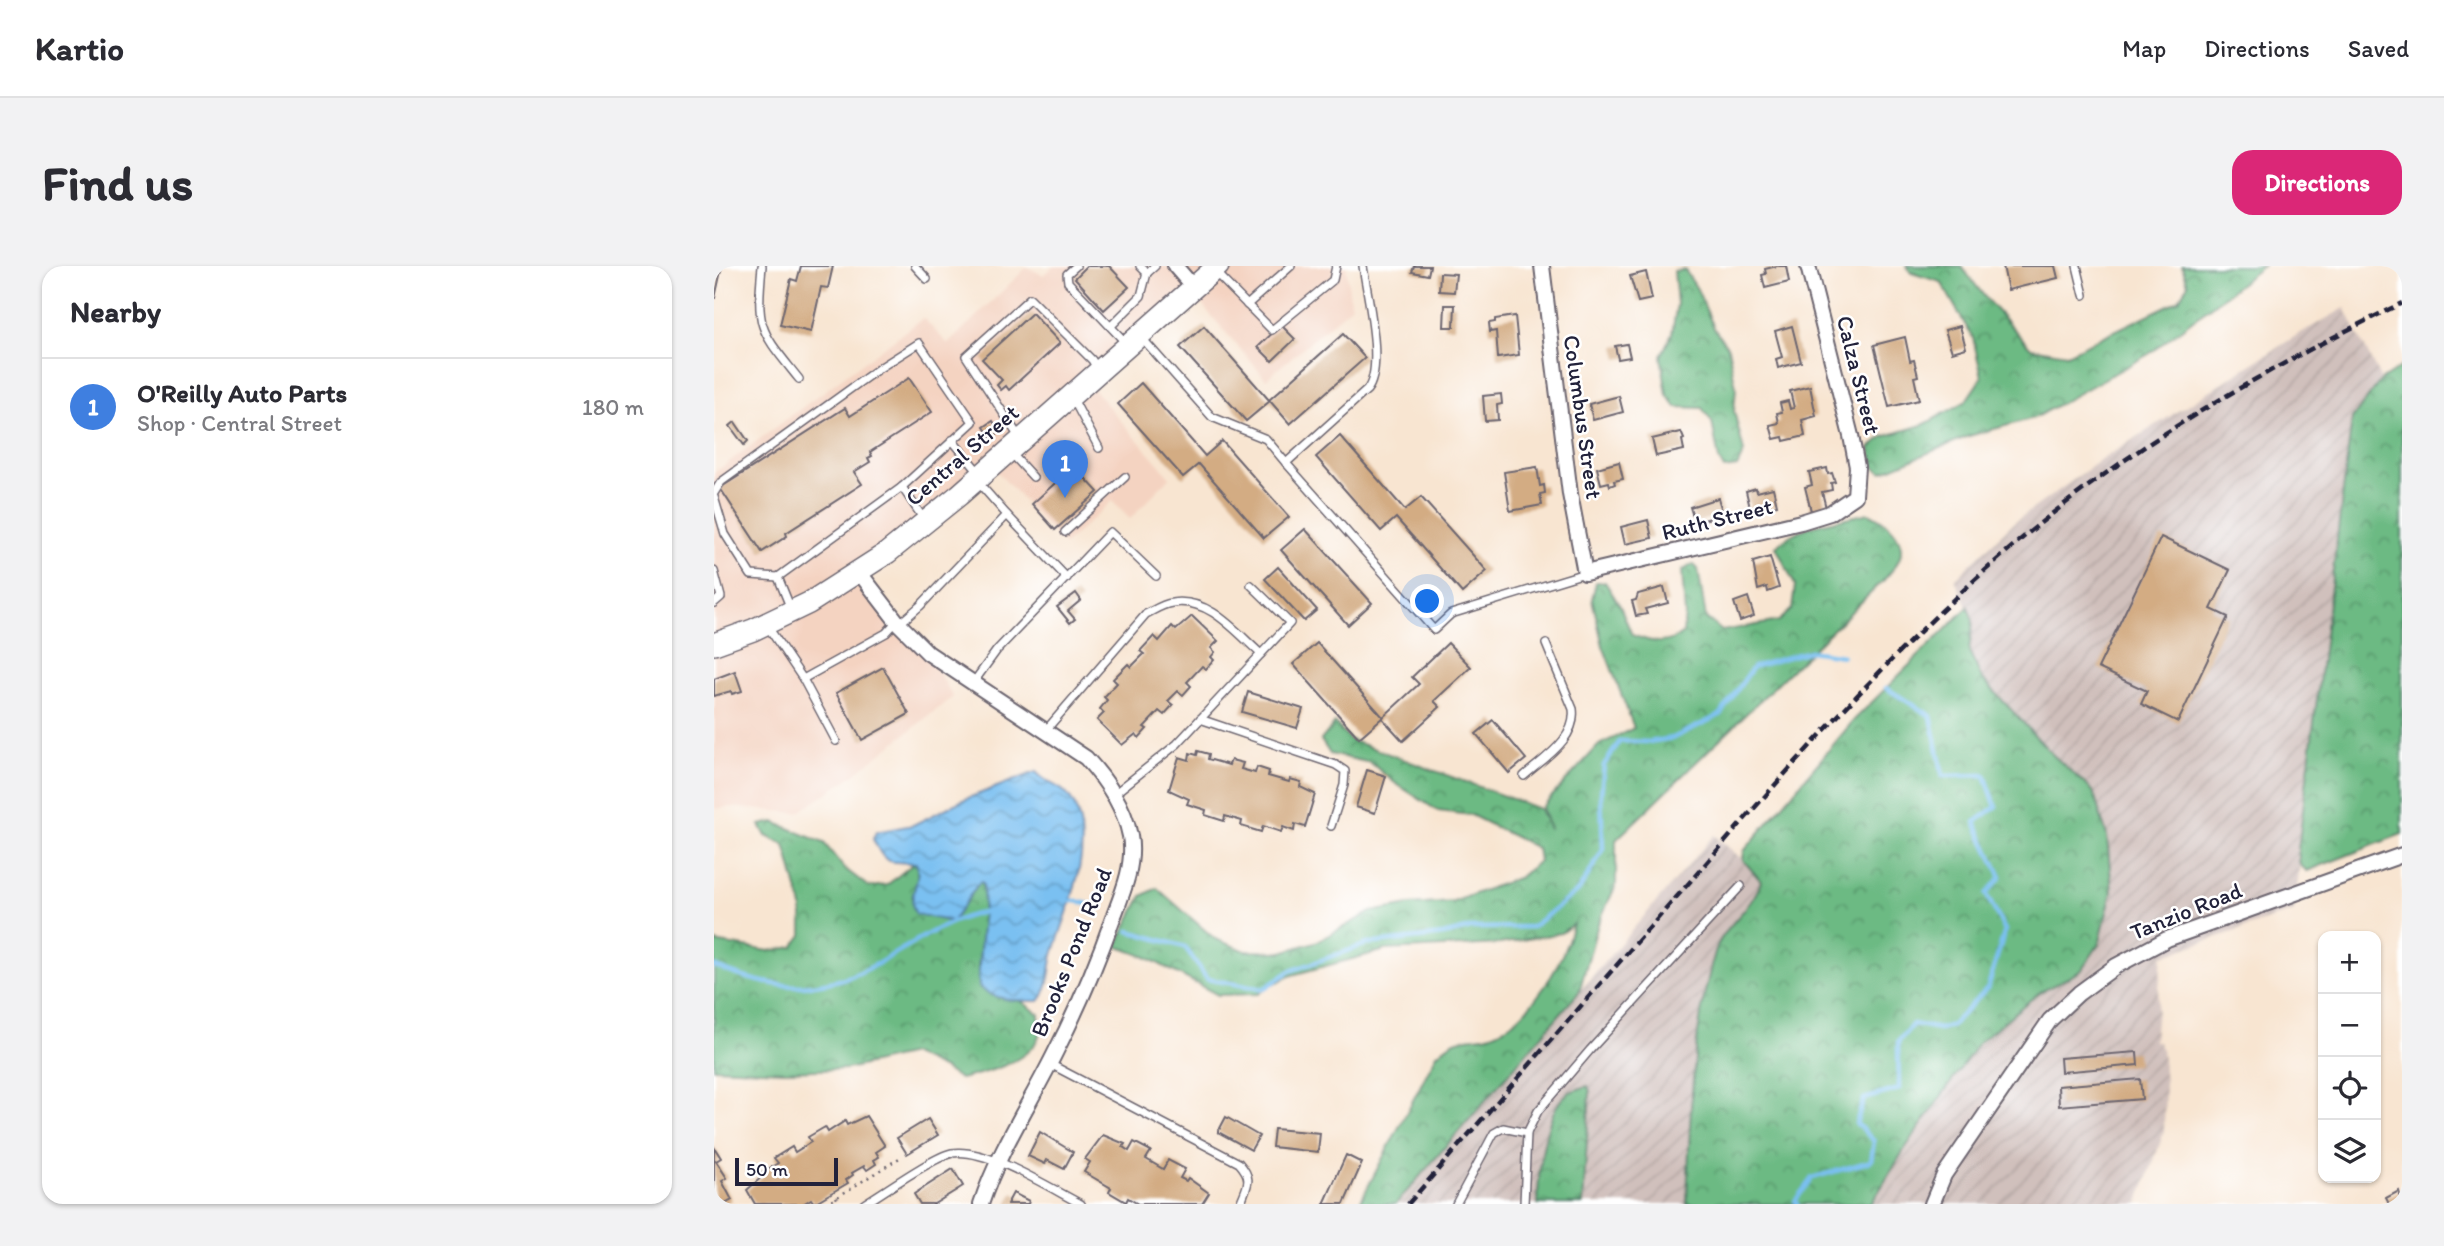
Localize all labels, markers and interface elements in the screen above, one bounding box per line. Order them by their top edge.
text: Kartio [35,29,124,68]
text: Map [2122,34,2166,63]
text: Directions [2204,34,2310,63]
text: Saved [2348,34,2409,63]
button: Directions [2232,150,2402,215]
text: Find us [42,153,193,212]
text: Nearby [70,293,161,330]
street label: Calza Street [1831,313,1887,438]
street label: Columbus Street [1558,333,1608,501]
text: O'Reilly Auto Parts [137,377,347,409]
text: 1 [88,393,98,421]
text: 180 m [582,393,644,421]
street label: Central Street [900,398,1024,512]
text: Shop · Central Street [137,409,342,437]
pin: 1 [1042,440,1088,498]
street label: Ruth Street [1659,492,1776,546]
your location [1410,584,1444,618]
street label: Brooks Pond Road [1024,863,1118,1041]
street label: Tanzio Road [2126,876,2246,946]
map controls [2318,931,2381,1183]
button: + [2318,931,2381,994]
button: − [2318,994,2381,1057]
button: locate [2318,1057,2381,1120]
button: layers [2318,1120,2381,1183]
scale bar [735,1155,838,1187]
text: 50 m [746,1158,788,1181]

